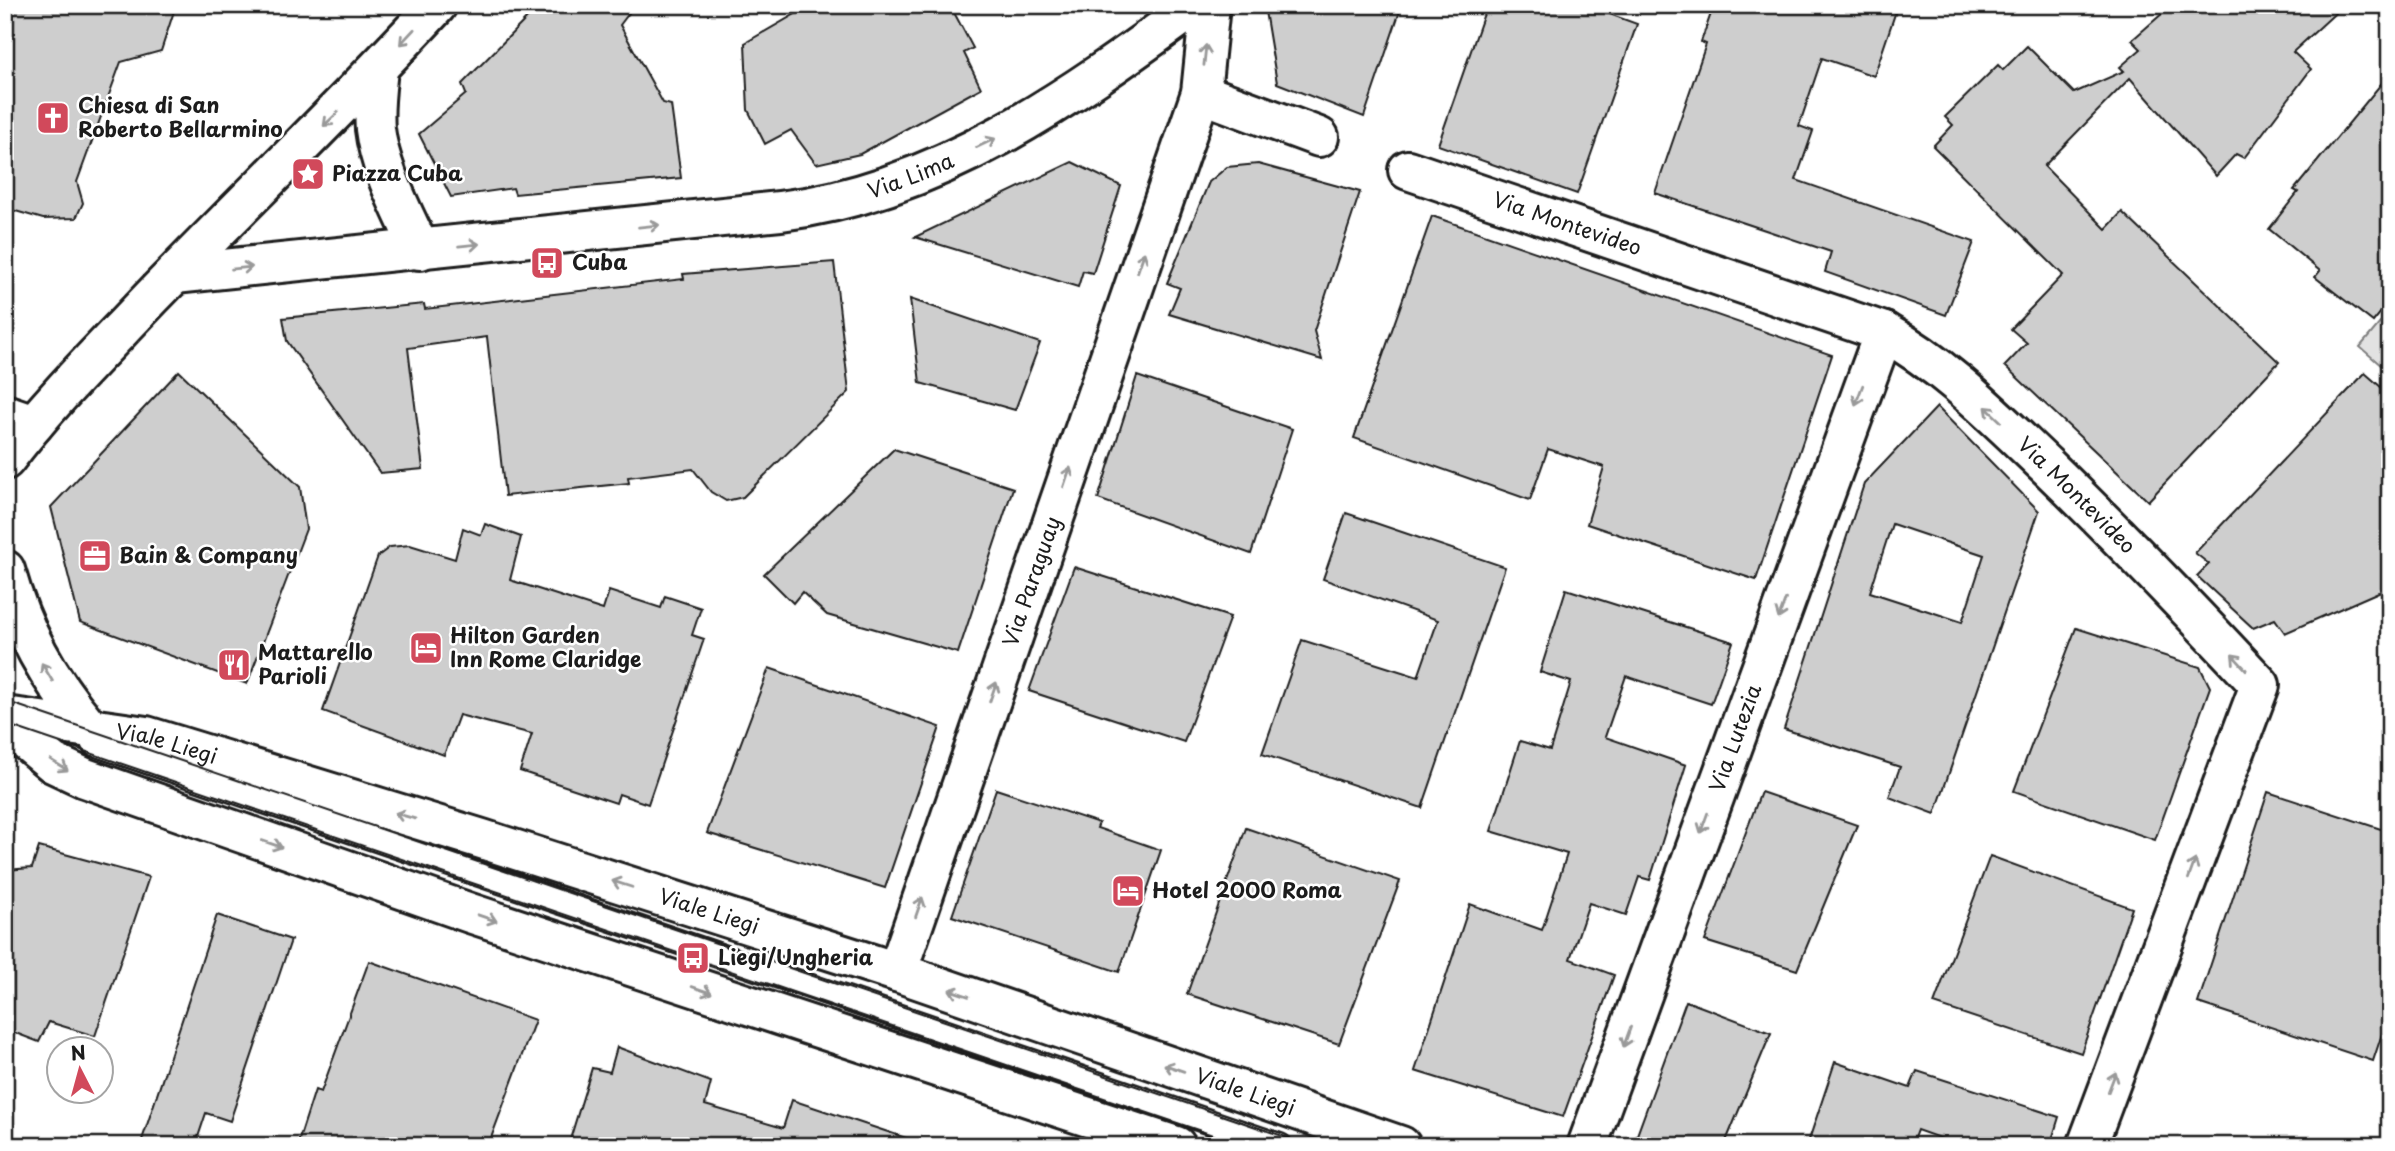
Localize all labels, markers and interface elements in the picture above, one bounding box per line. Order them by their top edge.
one-way arrow [399,28,416,45]
one-way arrow [1199,44,1212,67]
place label: Chiesa di San Roberto Bellarmino [78,88,283,144]
church icon: Chiesa di San Roberto Bellarmino [34,99,72,137]
one-way arrow [322,110,339,127]
one-way arrow [975,135,996,149]
street label: Via Lima [863,143,959,206]
place icon: Piazza Cuba [289,155,327,193]
place label: Piazza Cuba [332,156,463,188]
street label: Via Montevideo [1489,182,1646,262]
one-way arrow [637,220,660,233]
one-way arrow [457,238,480,251]
bus stop icon: Cuba [528,244,566,282]
place label: Cuba [572,245,627,277]
one-way arrow [1135,251,1148,273]
one-way arrow [231,261,253,274]
one-way arrow [1852,384,1865,406]
one-way arrow [1984,406,2001,423]
street label: Via Montevideo [2011,428,2144,560]
one-way arrow [1062,467,1074,489]
street label: Via Paraguay [993,512,1067,651]
office icon: Bain & Company [76,537,114,575]
place label: Bain & Company [119,538,298,570]
one-way arrow [1774,597,1787,619]
place label: Hilton Garden Inn Rome Claridge [450,618,641,674]
hotel icon: Hilton Garden Inn Rome Claridge [407,629,445,667]
place label: Mattarello Parioli [258,635,373,691]
restaurant icon: Mattarello Parioli [215,646,253,684]
one-way arrow [2231,654,2248,671]
one-way arrow [40,662,54,682]
street label: Via Lutezia [1700,679,1768,796]
one-way arrow [988,682,1000,704]
street label: Viale Liegi [114,714,222,771]
one-way arrow [48,759,68,773]
one-way arrow [395,809,417,822]
one-way arrow [1697,811,1709,833]
one-way arrow [260,838,282,851]
one-way arrow [2186,859,2199,881]
hotel icon: Hotel 2000 Roma [1109,872,1147,910]
place label: Hotel 2000 Roma [1152,873,1342,905]
one-way arrow [612,877,634,889]
street label: Viale Liegi [655,879,764,941]
one-way arrow [914,897,926,919]
one-way arrow [475,913,497,925]
bus stop icon: Liegi/Ungheria [674,939,712,977]
place label: Liegi/Ungheria [718,940,874,972]
one-way arrow [691,985,713,998]
one-way arrow [948,986,970,999]
one-way arrow [1619,1025,1632,1047]
north arrow [46,1036,116,1106]
text: N [69,1037,87,1067]
street label: Viale Liegi [1191,1058,1300,1122]
one-way arrow [1164,1061,1186,1073]
one-way arrow [2106,1072,2119,1093]

